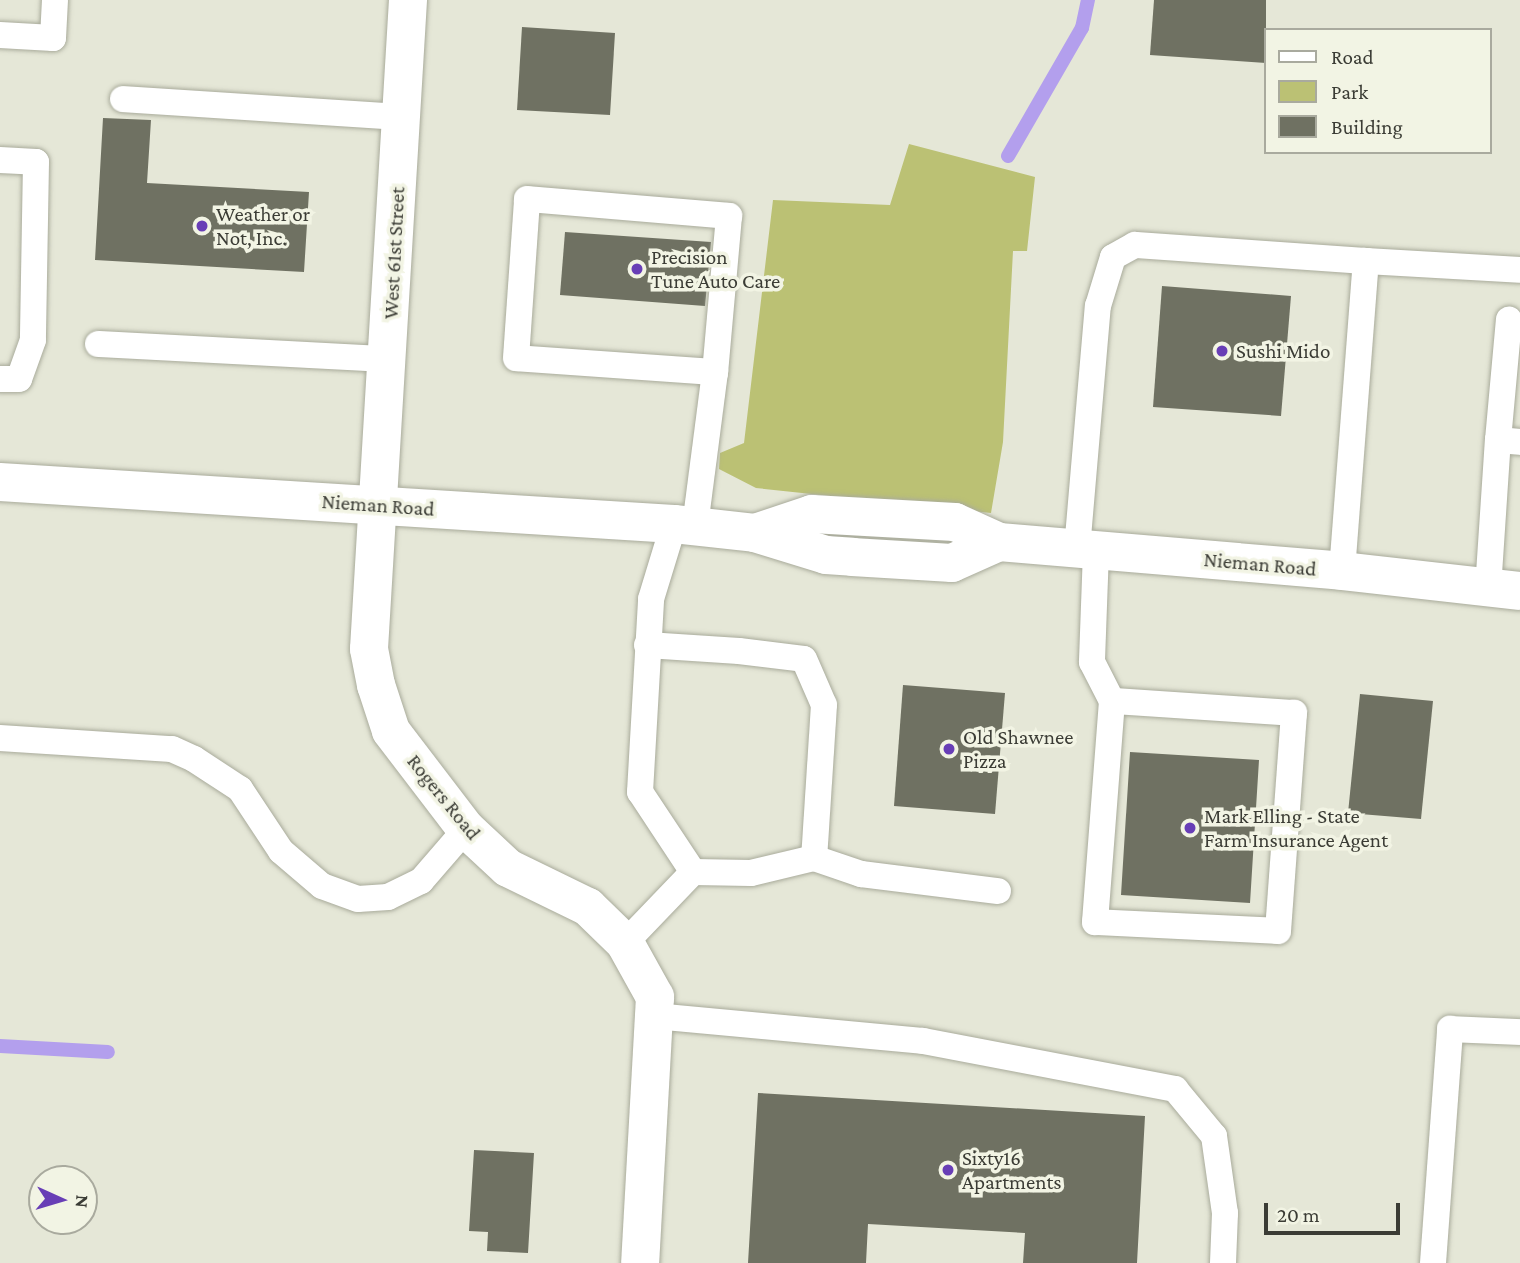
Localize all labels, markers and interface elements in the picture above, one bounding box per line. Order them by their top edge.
legend [1264,28,1492,154]
text: Road [1331,45,1374,69]
text: Park [1331,80,1368,104]
text: Building [1331,115,1403,139]
street label: West 61st Street [378,186,410,320]
place label: Weather or Not, Inc. [216,201,310,251]
marker: Weather or Not, Inc. [194,218,210,234]
place label: Precision Tune Auto Care [651,244,780,294]
marker: Precision Tune Auto Care [629,261,645,277]
place label: Sushi Mido [1236,338,1330,364]
marker: Sushi Mido [1214,343,1230,359]
street label: Nieman Road [321,488,435,522]
street label: Nieman Road [1203,547,1317,581]
place label: Old Shawnee Pizza [963,724,1074,774]
marker: Old Shawnee Pizza [941,741,957,757]
street label: Rogers Road [402,749,486,845]
place label: Mark Elling - State Farm Insurance Agent [1204,803,1388,853]
marker: Mark Elling - State Farm Insurance Agent [1182,820,1198,836]
place label: Sixty16 Apartments [962,1145,1061,1195]
marker: Sixty16 Apartments [940,1162,956,1178]
north arrow [28,1165,98,1235]
scale bar [1268,1190,1404,1234]
text: N [72,1194,93,1209]
text: 20 m [1277,1203,1320,1227]

